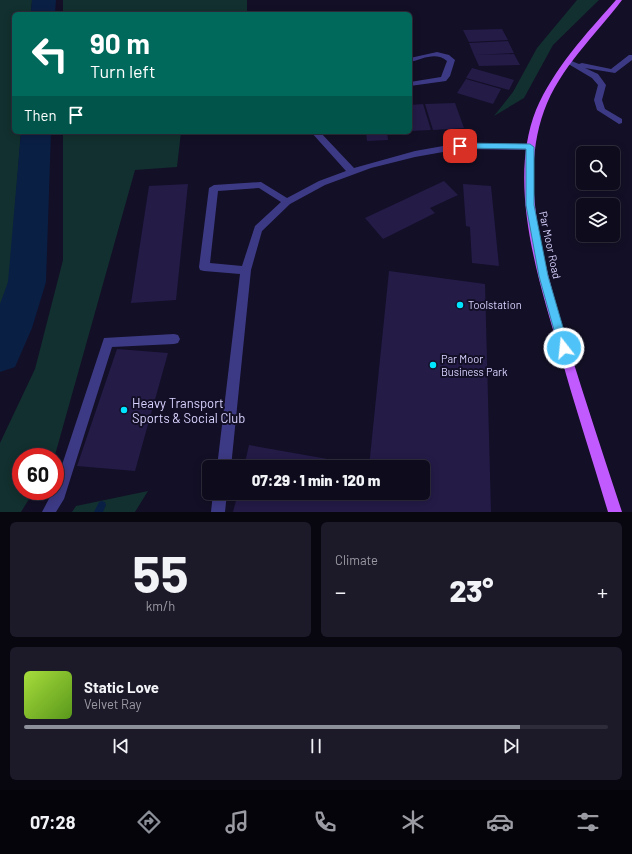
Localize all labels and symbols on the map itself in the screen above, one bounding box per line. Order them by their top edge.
pin [443,129,477,163]
street label: Par Moor Road [537,210,564,280]
place label: Toolstation [468,298,522,311]
marker: Toolstation [455,300,465,310]
position arrow [543,327,585,369]
place label: Par Moor Business Park [441,352,508,378]
marker: Par Moor Business Park [428,360,438,370]
place label: Heavy Transport Sports & Social Club [132,395,245,426]
marker: Heavy Transport Sports & Social Club [119,405,129,415]
speed limit sign: 60 [12,448,64,500]

